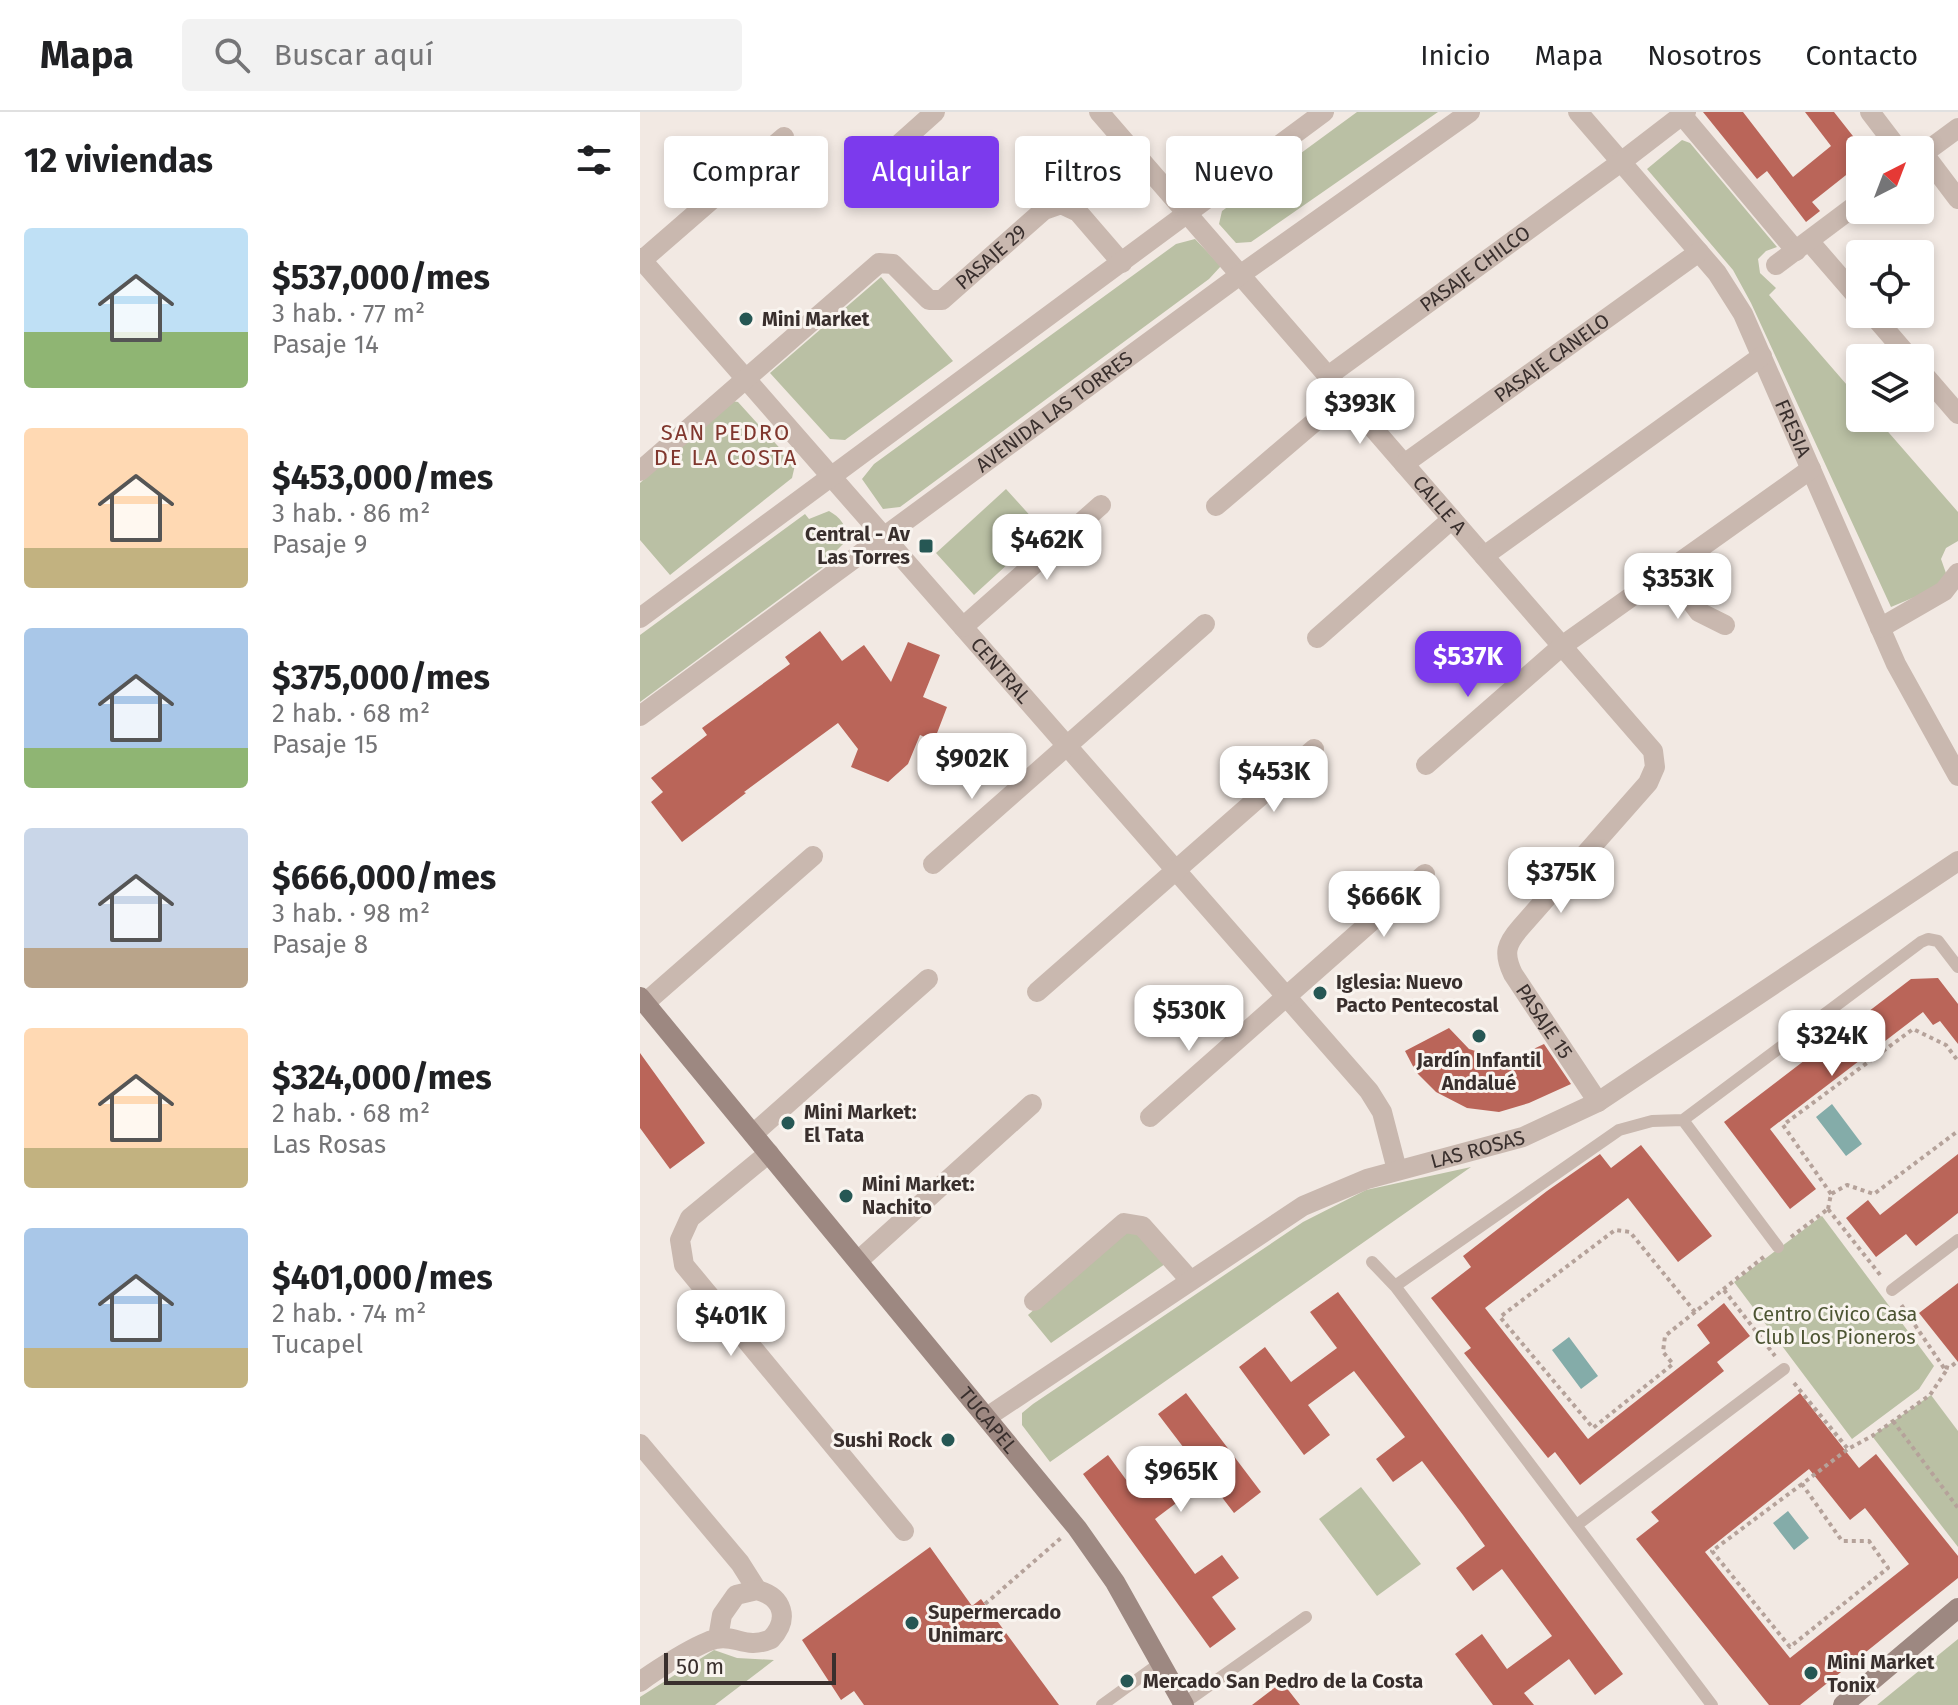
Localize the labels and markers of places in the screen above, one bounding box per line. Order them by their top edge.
place label: Mini Market [762,307,870,331]
marker: Mini Market [737,310,755,328]
pin: $393K [1304,378,1416,446]
pin: $462K [991,514,1103,582]
place label: Central - Av Las Torres [805,522,911,569]
marker: Central - Av Las Torres [917,537,935,555]
pin: $353K [1622,553,1734,621]
pin: $537K [1412,631,1524,699]
pin: $902K [916,733,1028,801]
pin: $453K [1218,746,1330,814]
pin: $375K [1505,847,1617,915]
pin: $666K [1328,871,1440,939]
place label: Iglesia: Nuevo Pacto Pentecostal [1336,970,1498,1017]
marker: Iglesia: Nuevo Pacto Pentecostal [1311,984,1329,1002]
pin: $530K [1133,985,1245,1053]
pin: $324K [1776,1010,1888,1078]
marker: Jardín Infantil Andalué [1470,1027,1488,1045]
place label: Jardín Infantil Andalué [1416,1048,1542,1095]
place label: Mini Market: El Tata [804,1100,917,1147]
marker: Mini Market: El Tata [779,1114,797,1132]
place label: Mini Market: Nachito [862,1172,975,1219]
marker: Mini Market: Nachito [837,1187,855,1205]
pin: $401K [675,1290,787,1358]
place label: Sushi Rock [833,1428,933,1452]
marker: Sushi Rock [939,1431,957,1449]
pin: $965K [1125,1446,1237,1514]
place label: Supermercado Unimarc [928,1600,1062,1647]
marker: Supermercado Unimarc [903,1614,921,1632]
place label: Mini Market Tonix [1827,1650,1935,1697]
marker: Mini Market Tonix [1802,1664,1820,1682]
place label: Mercado San Pedro de la Costa [1143,1669,1423,1693]
marker: Mercado San Pedro de la Costa [1118,1672,1136,1690]

